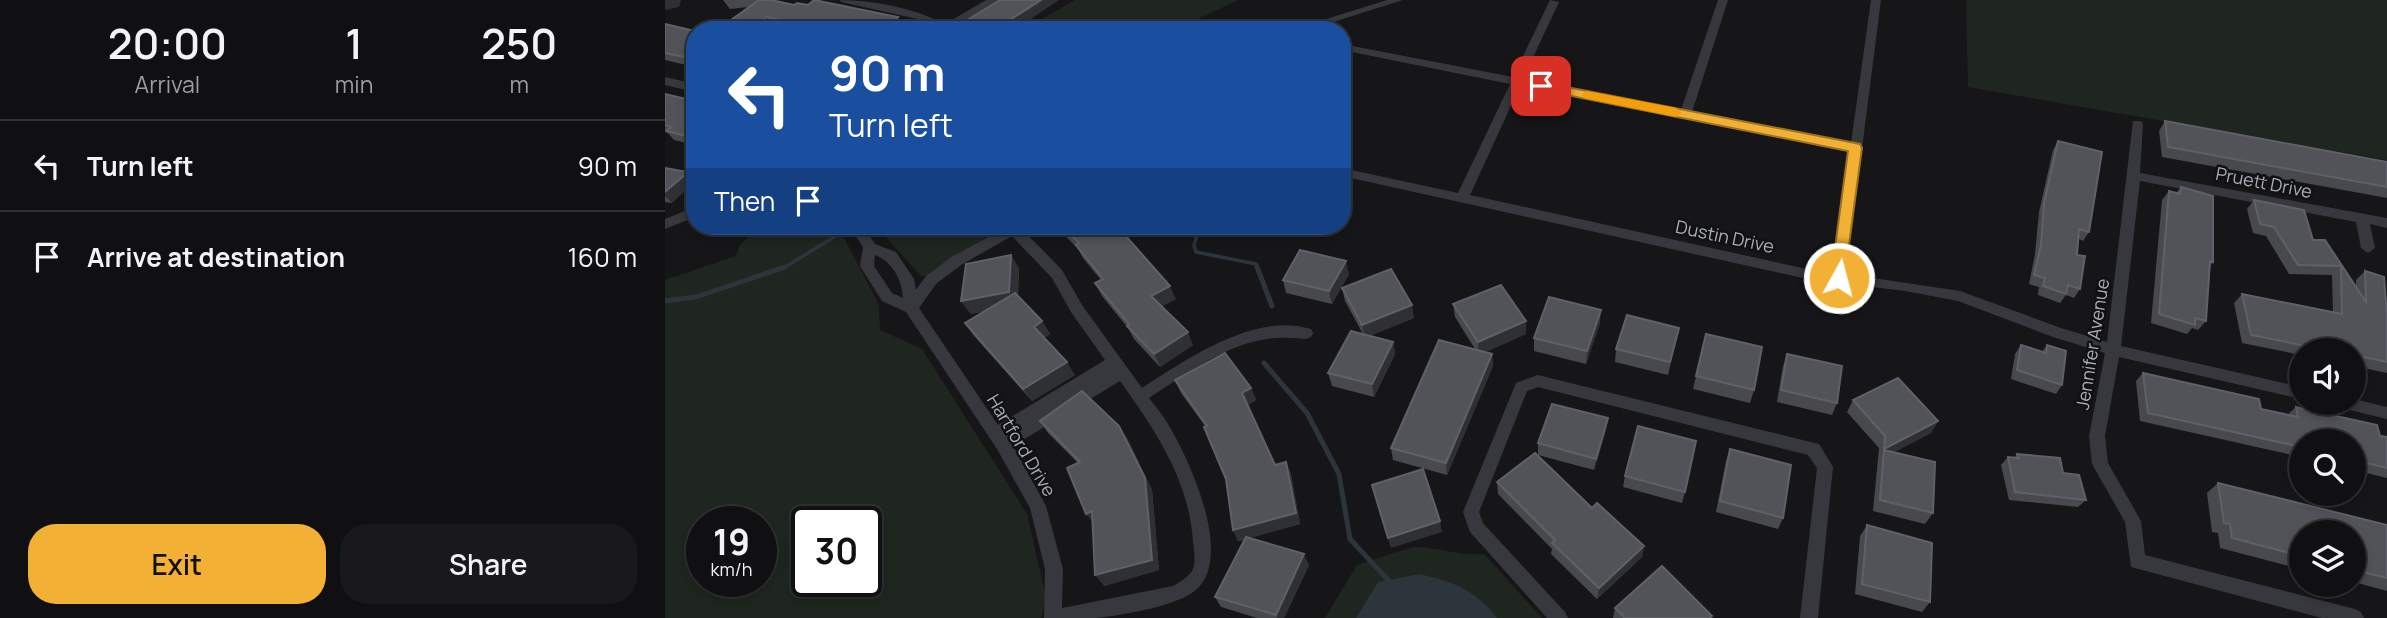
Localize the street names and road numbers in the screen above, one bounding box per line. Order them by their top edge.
street label: Pruett Drive [2214,161,2314,203]
street label: Dustin Drive [1674,214,1776,258]
street label: Jennifer Avenue [2070,277,2114,411]
street label: Hartford Drive [982,389,1062,501]

